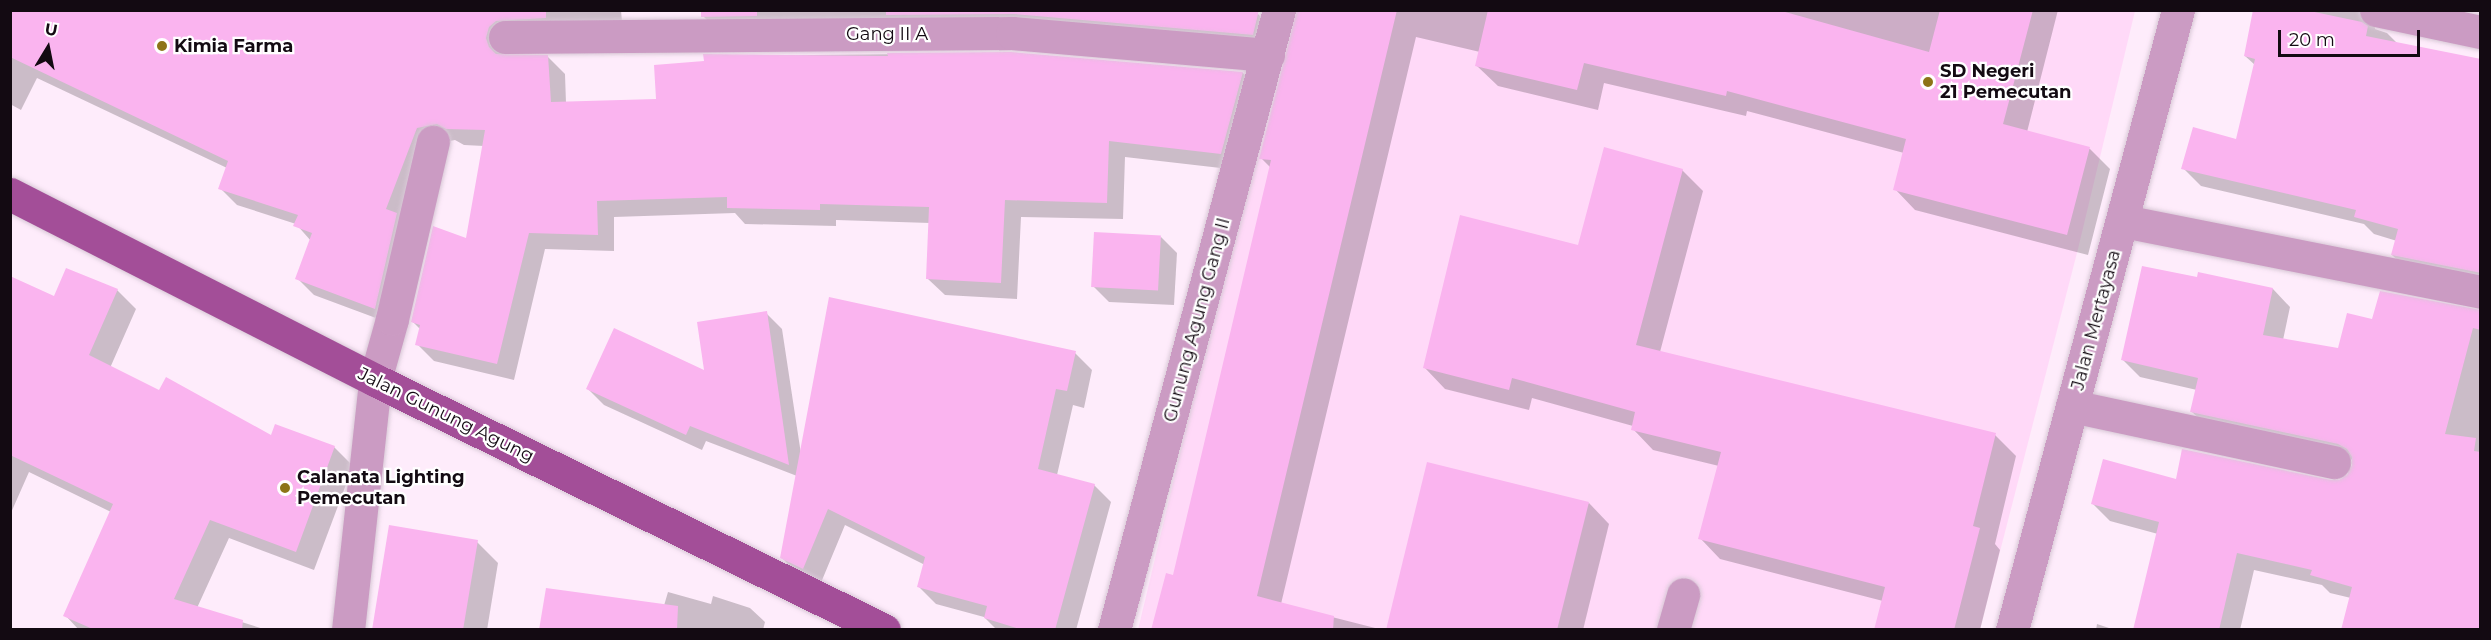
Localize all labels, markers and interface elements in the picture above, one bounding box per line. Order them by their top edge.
north arrow [18,18,78,78]
scale bar [2281,18,2424,56]
text: U [43,19,59,40]
street label: Gang II A [846,23,928,45]
text: 20 m [2289,29,2335,51]
place label: Kimia Farma [174,35,293,57]
marker: Kimia Farma [155,39,169,53]
place label: SD Negeri 21 Pemecutan [1940,61,2071,104]
marker: SD Negeri 21 Pemecutan [1921,75,1935,89]
street label: Gunung Agung Gang II [1159,216,1235,424]
street label: Jalan Mertayasa [2067,248,2125,392]
street label: Jalan Gunung Agung [354,363,538,467]
place label: Calanata Lighting Pemecutan [297,467,465,510]
marker: Calanata Lighting Pemecutan [278,481,292,495]

